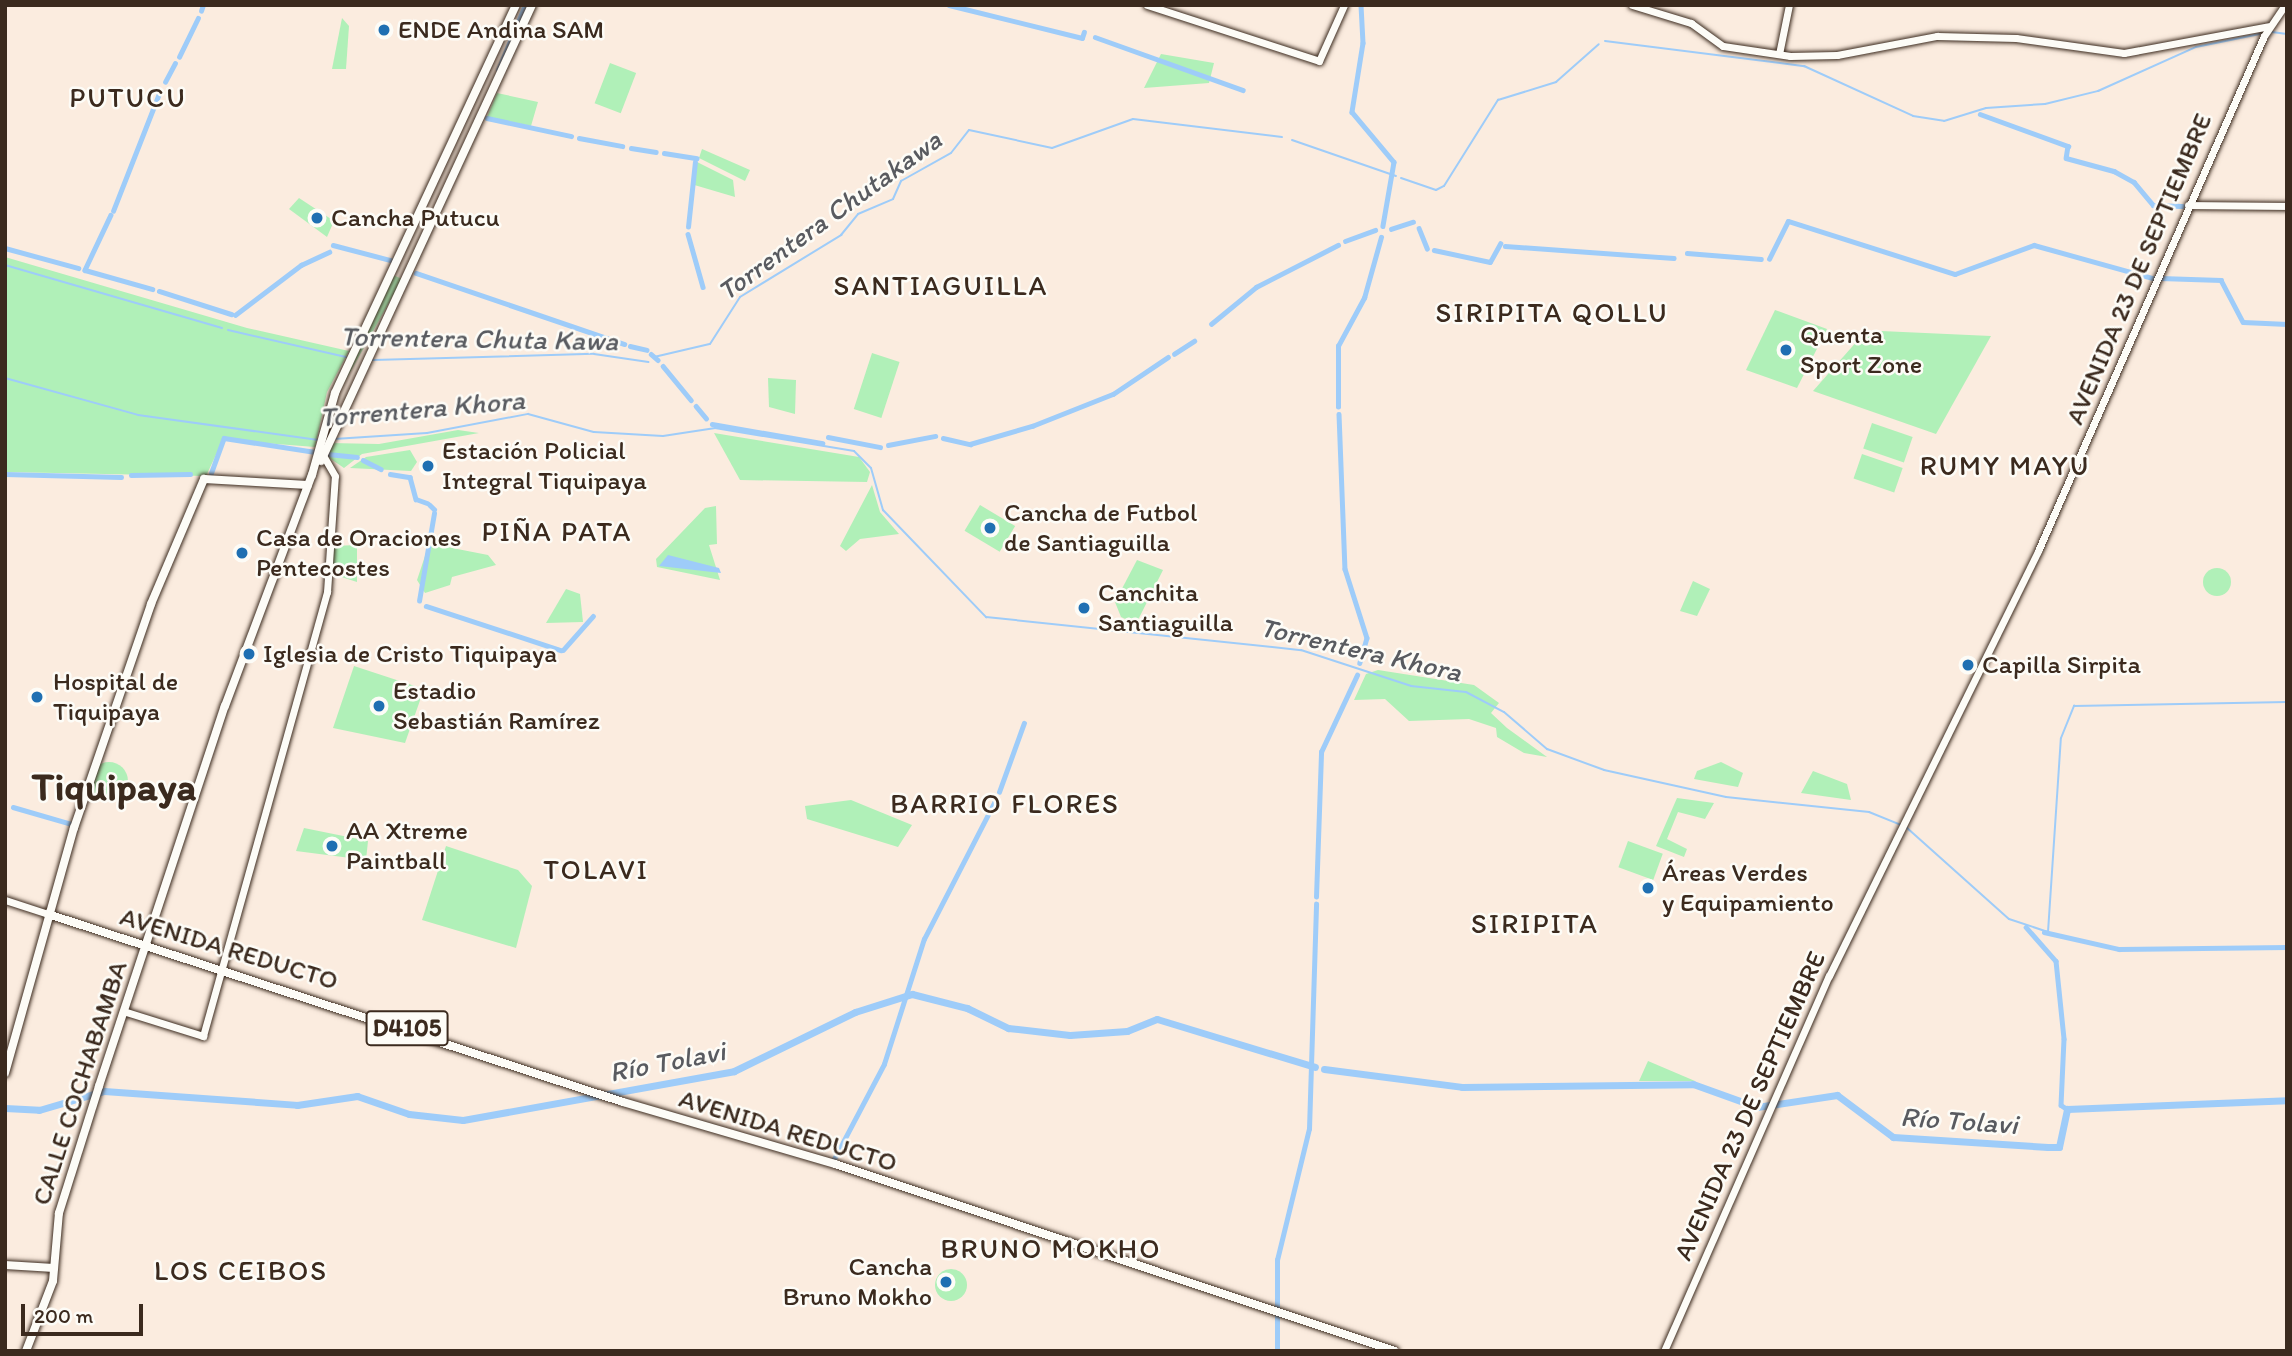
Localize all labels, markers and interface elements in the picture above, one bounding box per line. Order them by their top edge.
place label: ENDE Andina SAM [398,14,604,46]
marker: ENDE Andina SAM [376,22,392,38]
district label: PUTUCU [70,80,186,114]
street label: AVENIDA 23 DE SEPTIEMBRE [2060,111,2218,427]
water label: Torrentera Chutakawa [710,122,948,308]
place label: Cancha Putucu [331,202,500,234]
marker: Cancha Putucu [309,210,325,226]
district label: SANTIAGUILLA [838,268,1044,302]
district label: SIRIPITA QOLLU [1438,295,1666,329]
water label: Torrentera Chuta Kawa [340,319,618,357]
place label: Quenta Sport Zone [1800,319,1922,380]
marker: Quenta Sport Zone [1778,342,1794,358]
water label: Torrentera Khora [318,382,526,434]
place label: Estación Policial Integral Tiquipaya [442,435,645,496]
district label: RUMY MAYU [1920,448,2090,482]
marker: Estación Policial Integral Tiquipaya [420,458,436,474]
place label: Cancha de Futbol de Santiaguilla [1004,497,1197,558]
district label: PIÑA PATA [481,514,633,548]
marker: Cancha de Futbol de Santiaguilla [982,520,998,536]
place label: Casa de Oraciones Pentecostes [256,522,462,584]
marker: Casa de Oraciones Pentecostes [234,545,250,561]
place label: Canchita Santiaguilla [1098,577,1233,638]
marker: Canchita Santiaguilla [1076,600,1092,616]
water label: Torrentera Khora [1257,610,1465,688]
place label: Iglesia de Cristo Tiquipaya [263,638,557,670]
marker: Iglesia de Cristo Tiquipaya [241,646,257,662]
place label: Capilla Sirpita [1982,649,2141,681]
marker: Capilla Sirpita [1960,657,1976,673]
place label: Hospital de Tiquipaya [53,666,178,728]
place label: Estadio Sebastián Ramírez [393,675,600,736]
marker: Hospital de Tiquipaya [27,687,47,707]
marker: Estadio Sebastián Ramírez [371,698,387,714]
district label: Tiquipaya [32,762,196,810]
district label: BARRIO FLORES [893,786,1117,820]
place label: AA Xtreme Paintball [346,815,468,876]
marker: AA Xtreme Paintball [324,838,340,854]
district label: TOLAVI [543,852,649,886]
place label: Áreas Verdes y Equipamiento [1662,857,1834,918]
marker: Áreas Verdes y Equipamiento [1640,880,1656,896]
street label: AVENIDA REDUCTO [116,901,342,997]
district label: SIRIPITA [1473,906,1597,940]
street label: AVENIDA 23 DE SEPTIEMBRE [1669,949,1831,1263]
street label: CALLE COCHABAMBA [26,957,134,1209]
road number: D4105 [365,1008,449,1048]
water label: Río Tolavi [608,1034,726,1088]
street label: AVENIDA REDUCTO [675,1083,901,1179]
water label: Río Tolavi [1901,1099,2017,1141]
district label: BRUNO MOKHO [942,1231,1160,1265]
place label: Cancha Bruno Mokho [784,1251,932,1312]
district label: LOS CEIBOS [157,1253,325,1287]
marker: Cancha Bruno Mokho [938,1274,954,1290]
scale bar [24,1290,147,1334]
text: 200 m [34,1303,93,1328]

